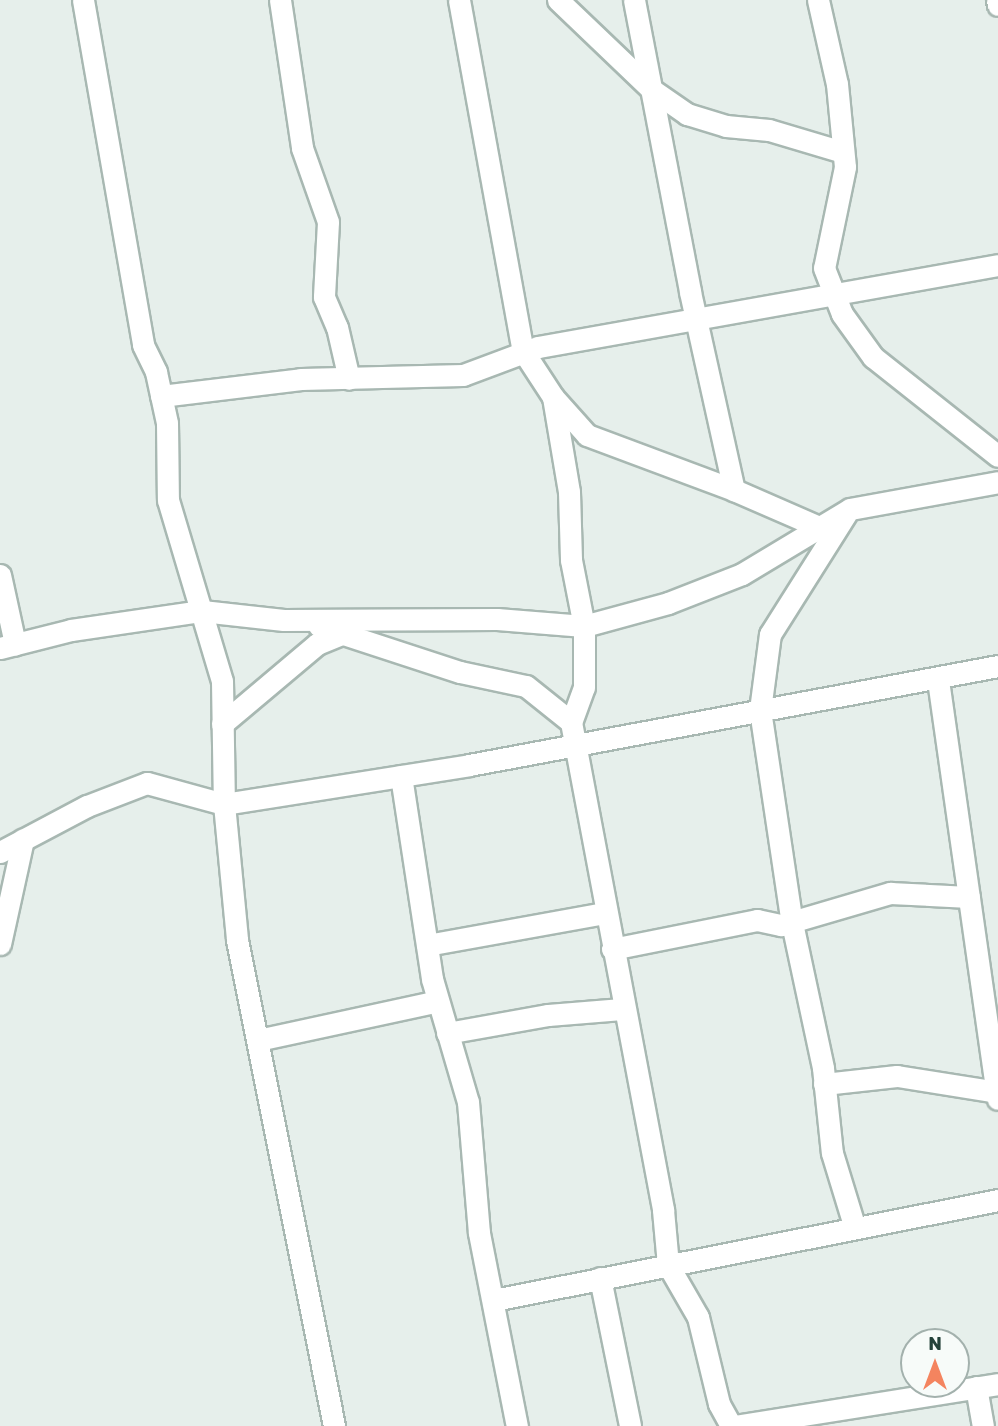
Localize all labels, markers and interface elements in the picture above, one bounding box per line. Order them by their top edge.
north arrow [900,1328,970,1398]
text: N [928,1332,942,1355]

